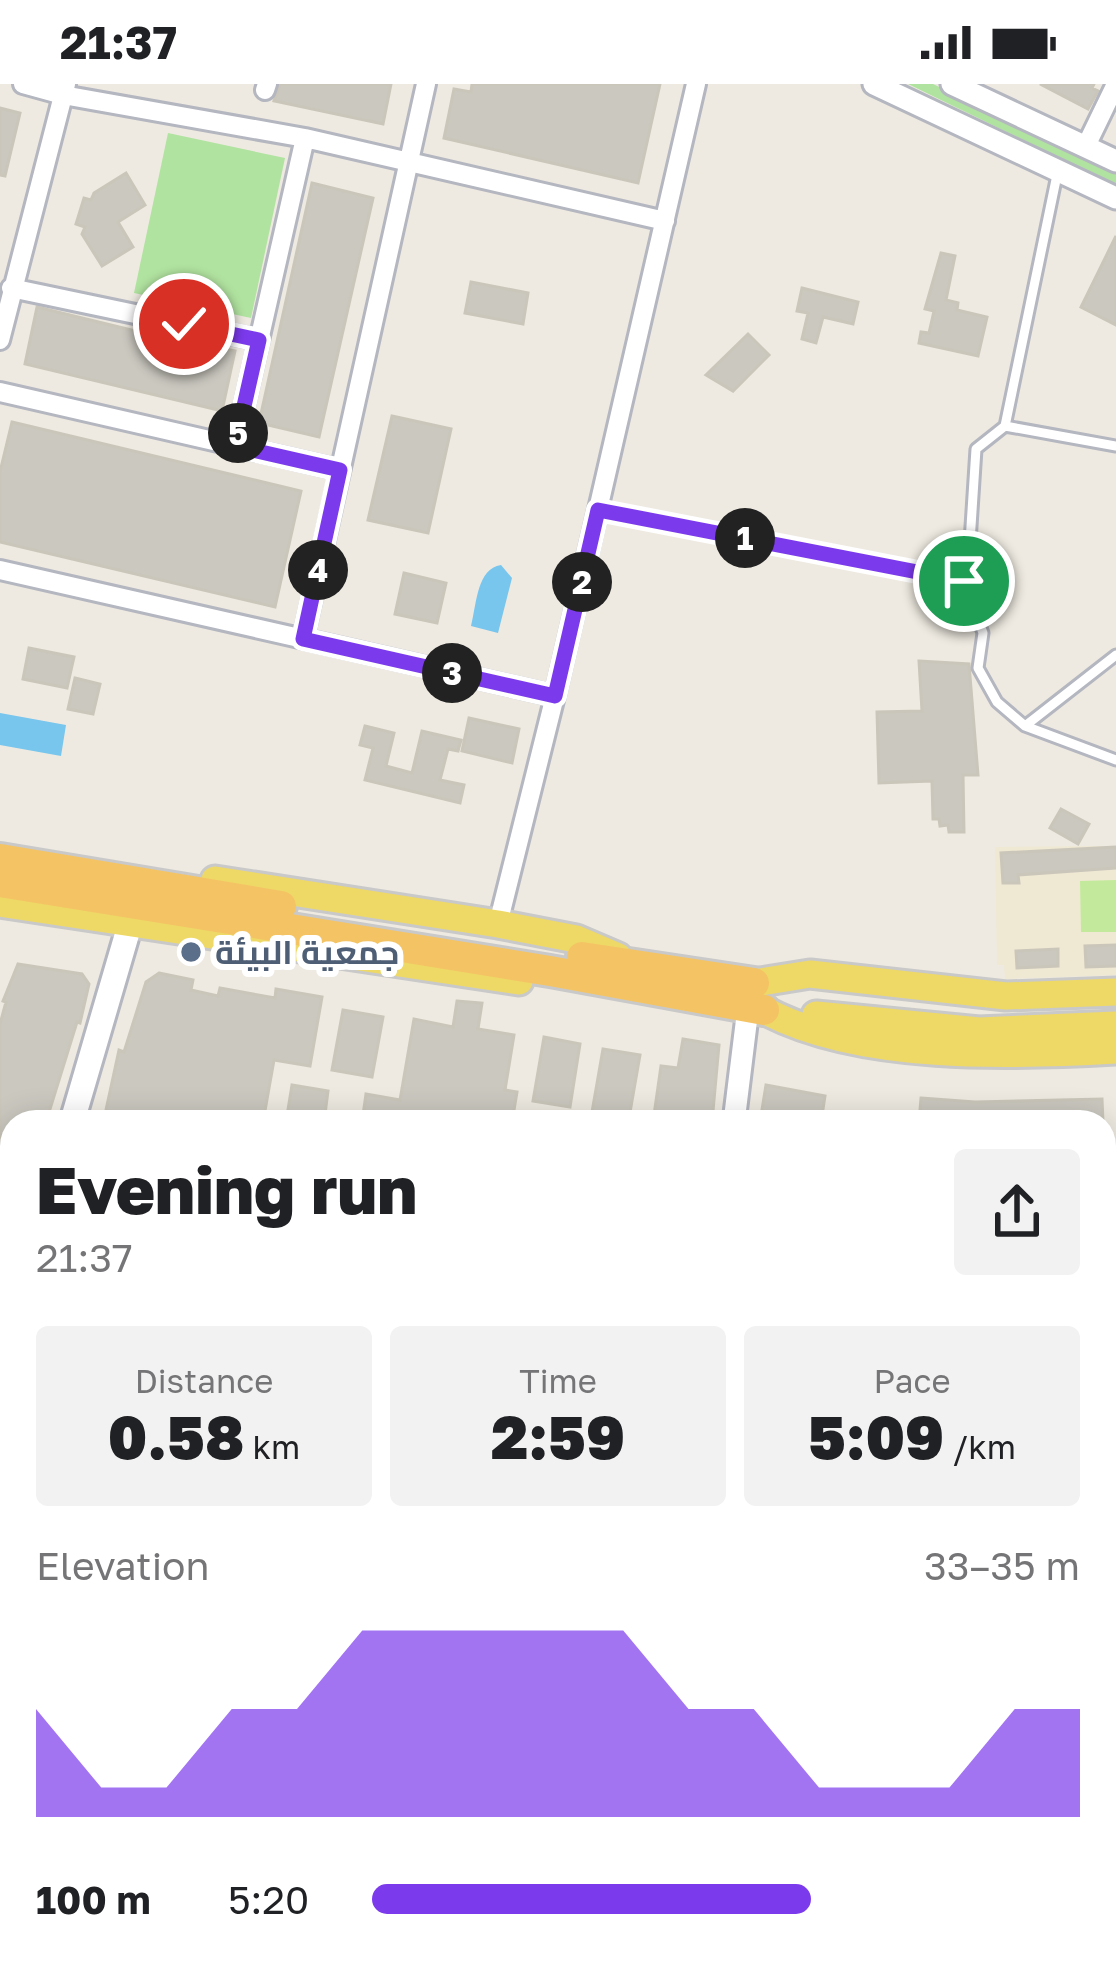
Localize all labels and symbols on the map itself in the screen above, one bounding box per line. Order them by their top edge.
pin [133,273,235,375]
pin: 5 [208,403,268,463]
pin: 1 [715,508,775,568]
pin [913,530,1015,632]
pin: 4 [288,540,348,600]
pin: 2 [552,552,612,612]
pin: 3 [422,643,482,703]
place label: جمعية البيئة [215,932,399,971]
marker: جمعية البيئة [178,939,204,965]

